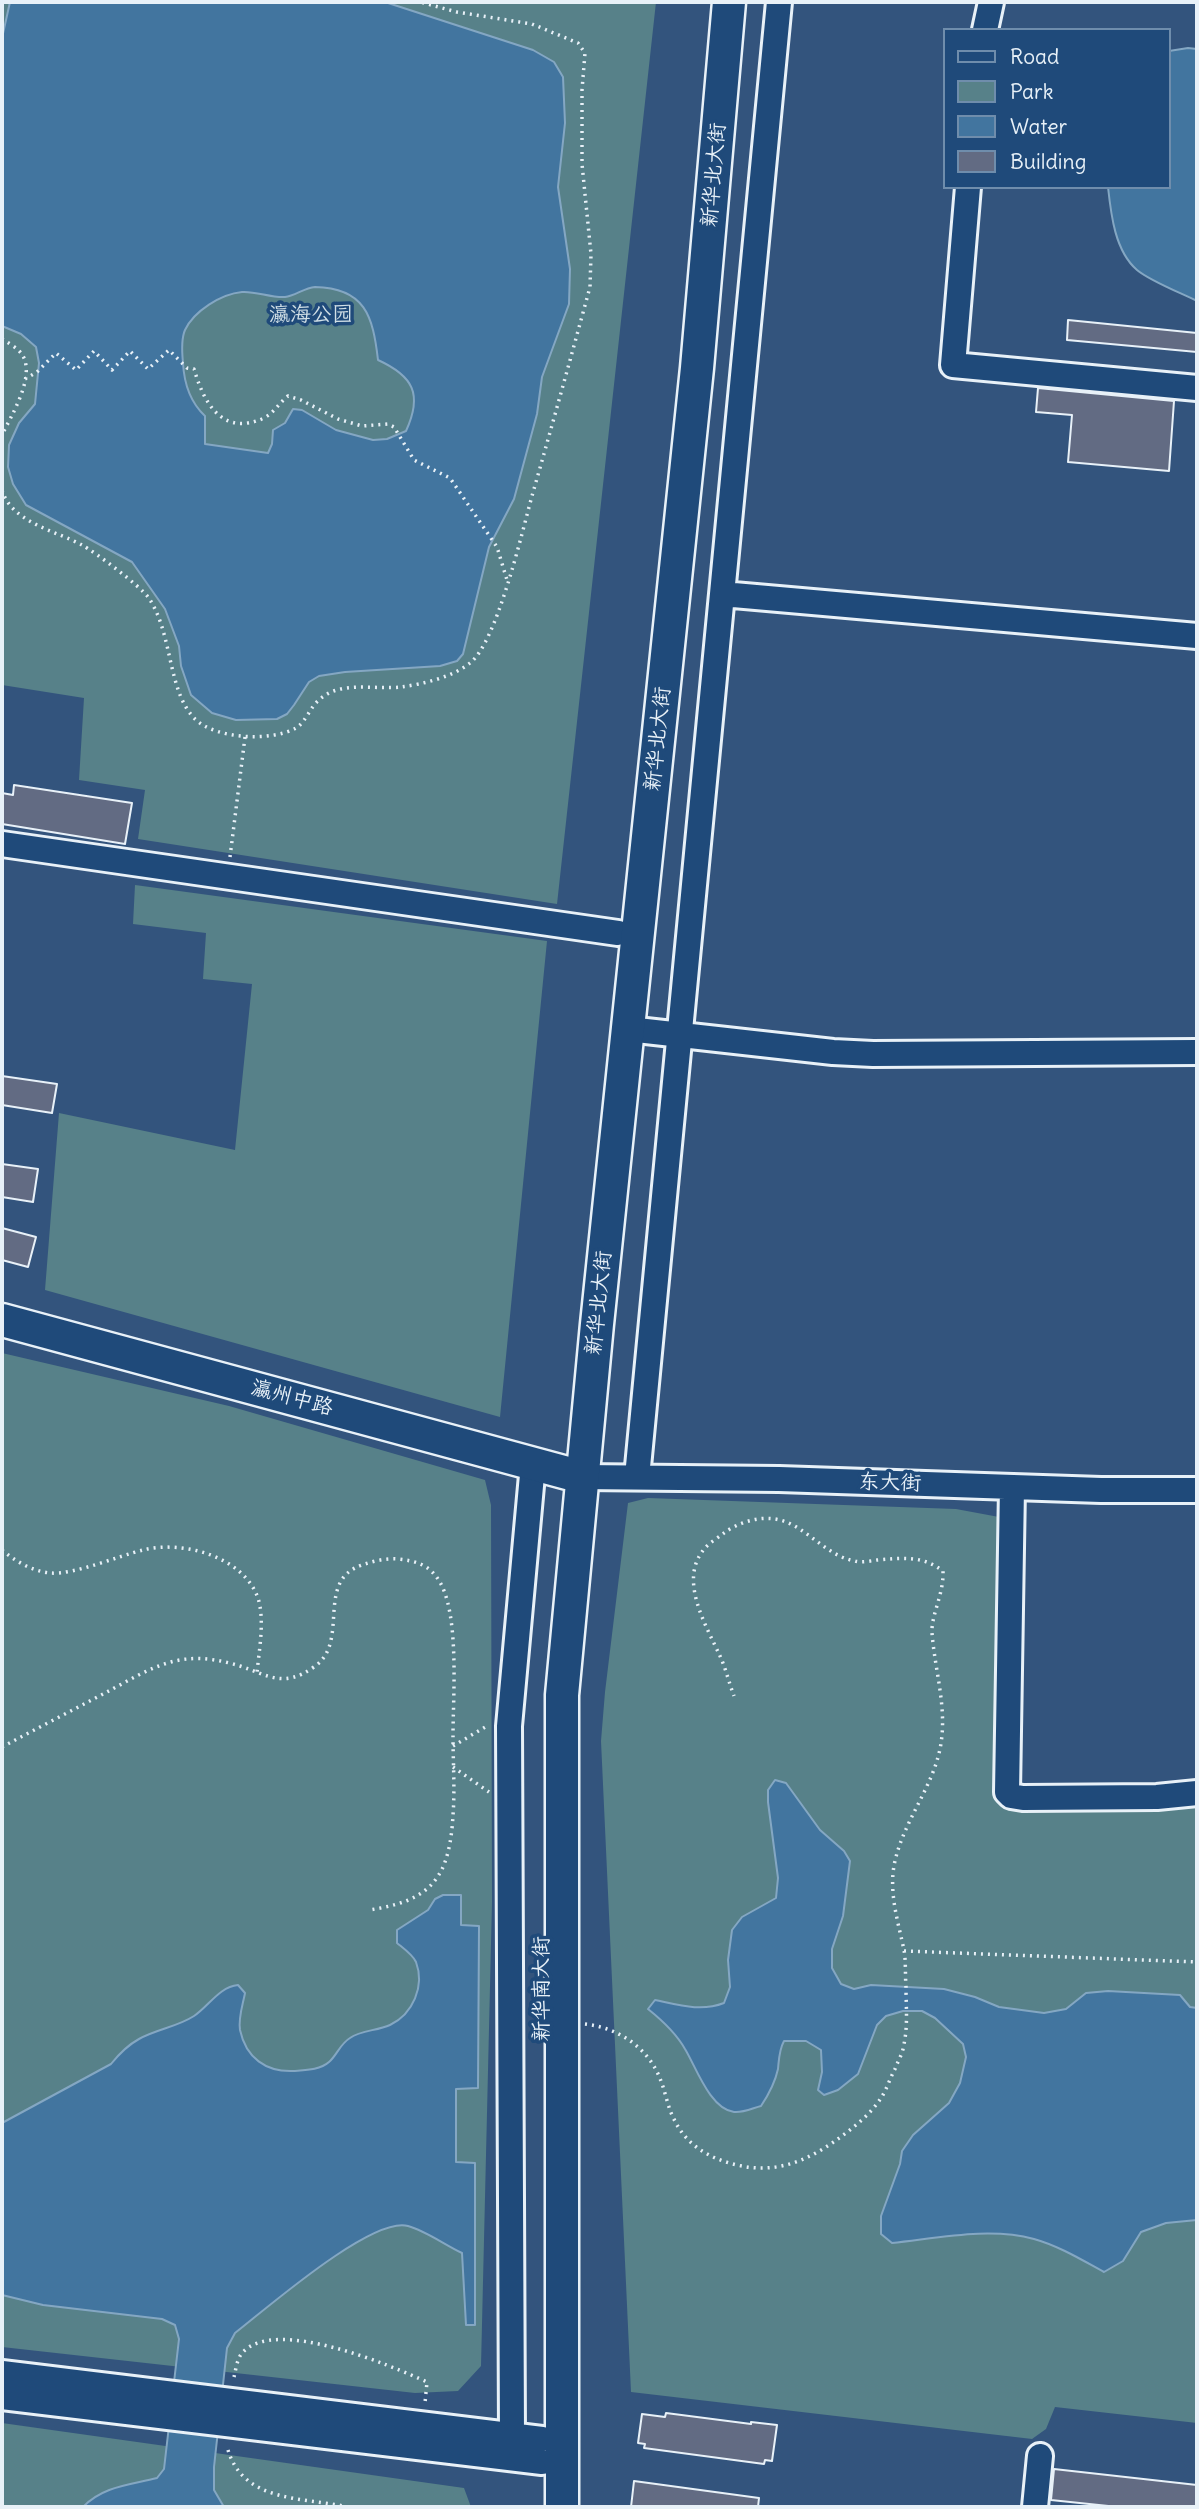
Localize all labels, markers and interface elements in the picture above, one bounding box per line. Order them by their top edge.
legend [944,28,1171,189]
text: Road [1010,43,1059,70]
text: Park [1010,78,1053,105]
text: Water [1010,113,1067,140]
street label: 新华北大街 [697,122,731,228]
text: Building [1010,148,1086,175]
park label: 瀛海公园 [269,302,353,328]
street label: 新华北大街 [640,685,676,793]
street label: 新华北大街 [581,1249,617,1357]
street label: 瀛州中路 [248,1375,336,1421]
street label: 东大街 [858,1469,922,1497]
street label: 新华南大街 [529,1937,555,2041]

